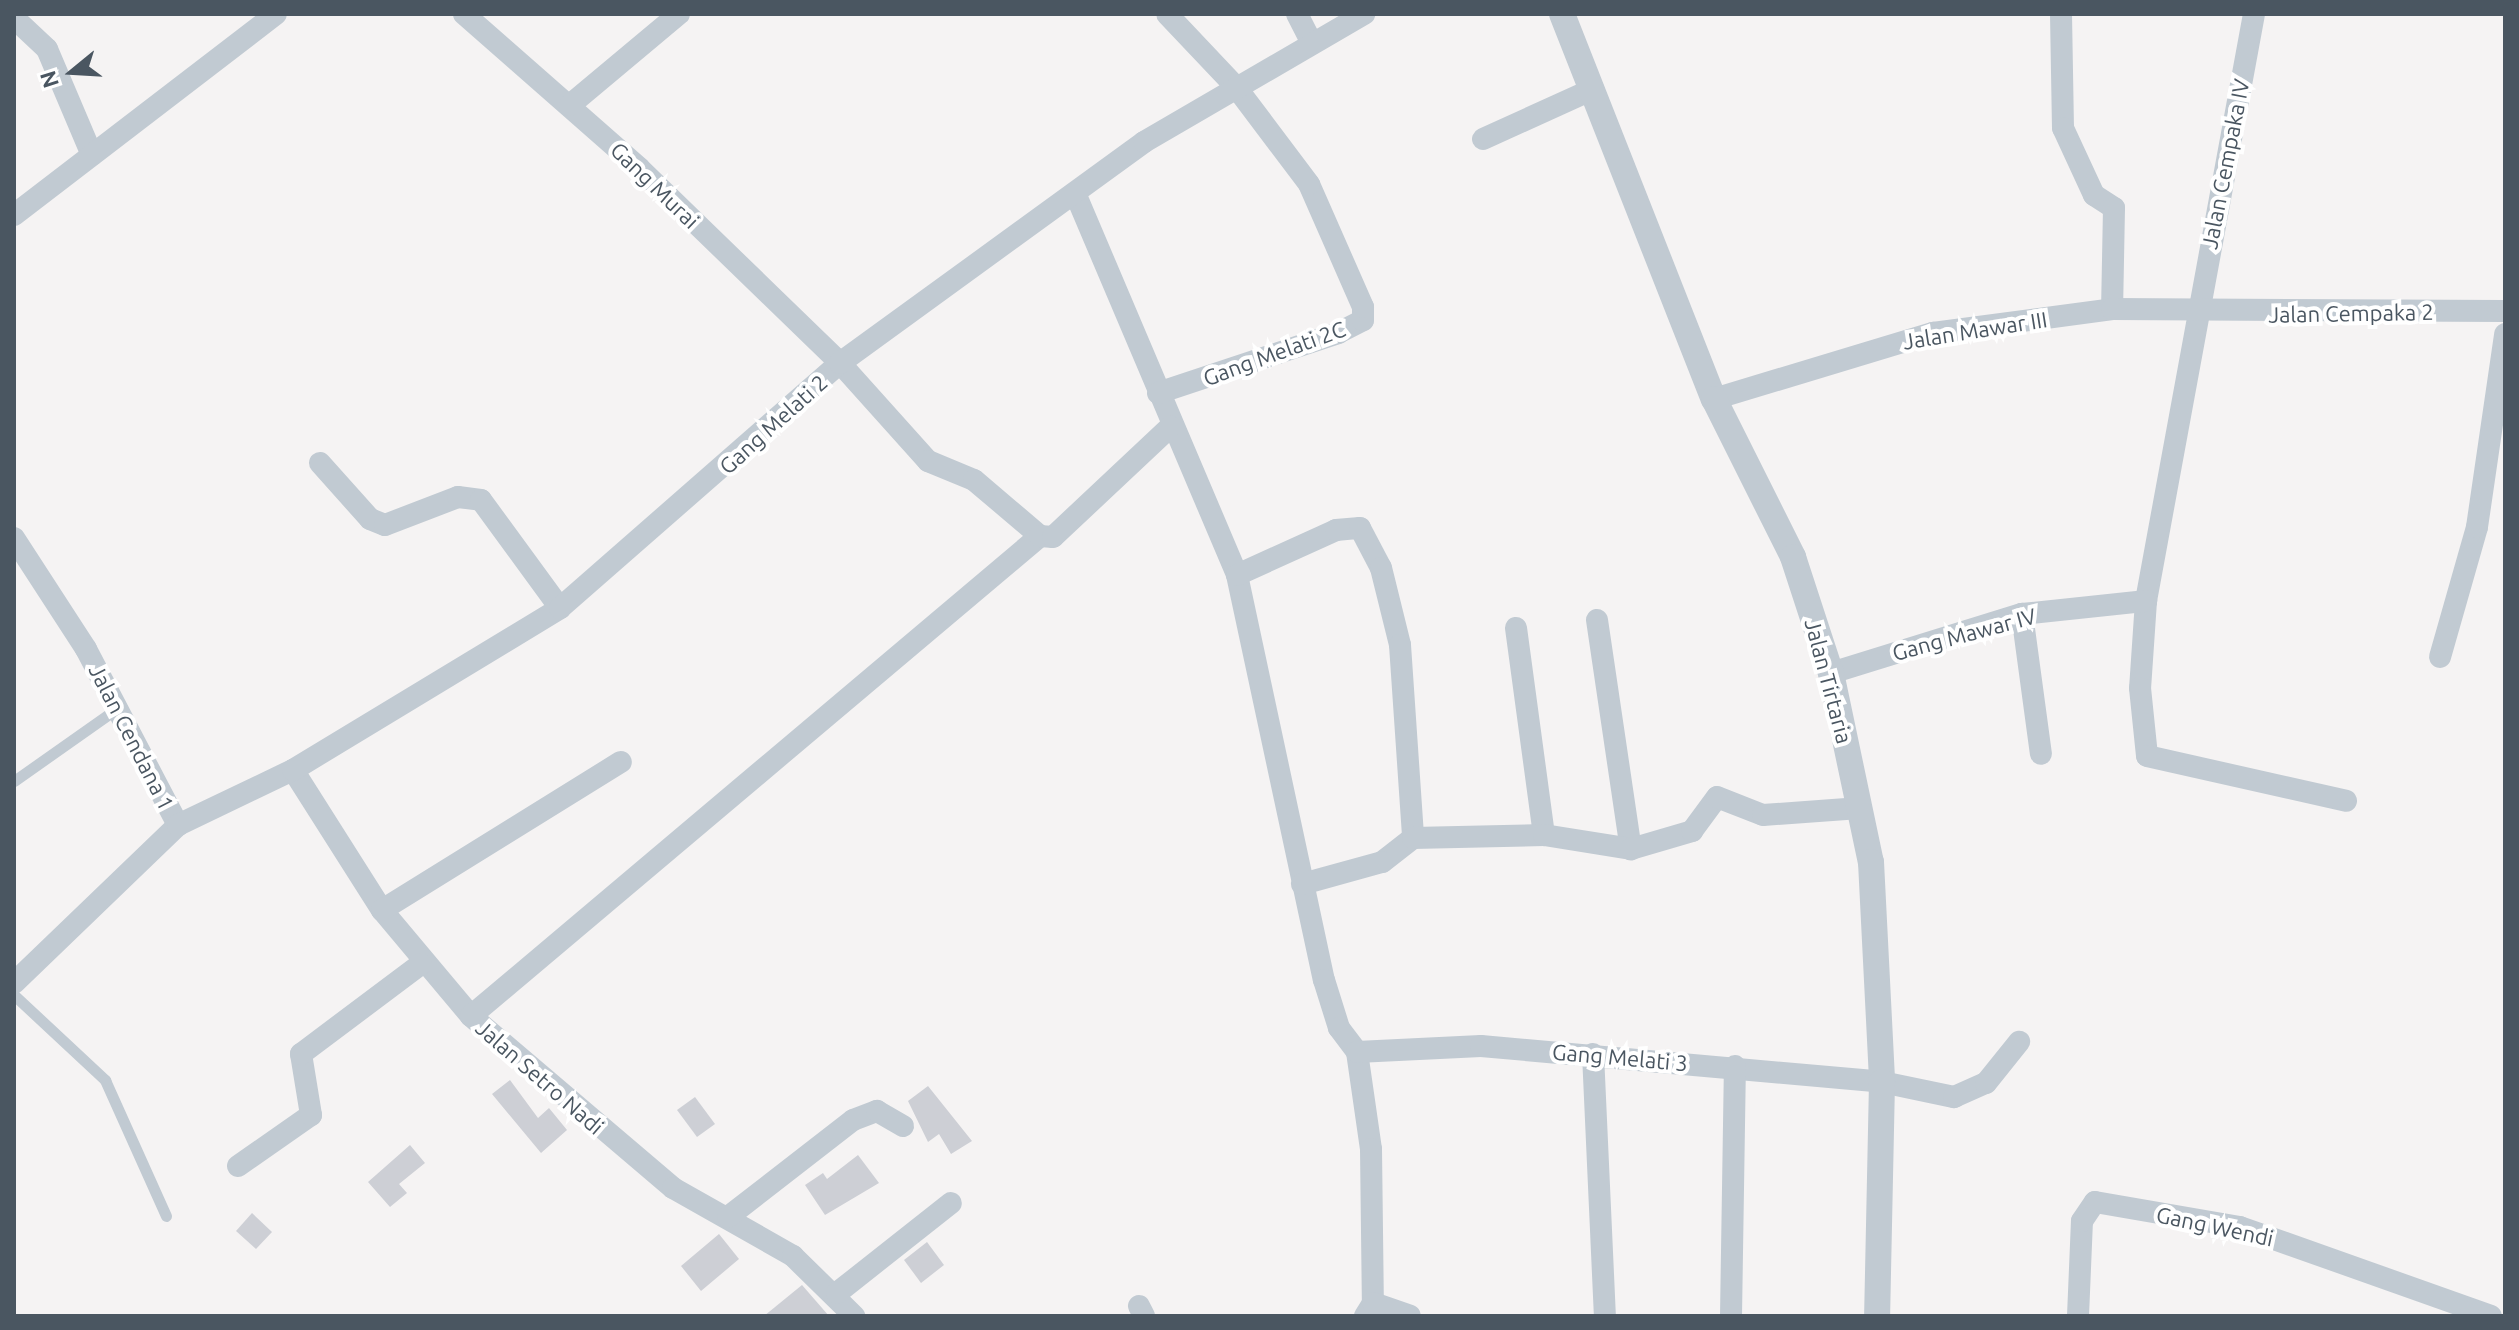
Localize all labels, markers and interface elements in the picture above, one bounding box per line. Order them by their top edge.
north arrow [32,32,112,112]
text: N [34,68,63,91]
street label: Jalan Cempaka IV [2196,77,2254,251]
street label: Gang Murai [605,136,705,234]
street label: Jalan Cempaka 2 [2268,298,2434,328]
street label: Jalan Mawar III [1901,306,2049,354]
street label: Gang Melati 2C [1199,315,1349,391]
street label: Gang Melati 2 [714,369,832,479]
street label: Gang Mawar IV [1889,602,2039,666]
street label: Jalan Tirtaria [1800,616,1858,746]
street label: Jalan Cendana 1 [84,659,180,815]
street label: Jalan Setro Nadi [471,1014,609,1140]
street label: Gang Melati 3 [1551,1038,1689,1076]
street label: Gang Wendi [2154,1201,2276,1251]

